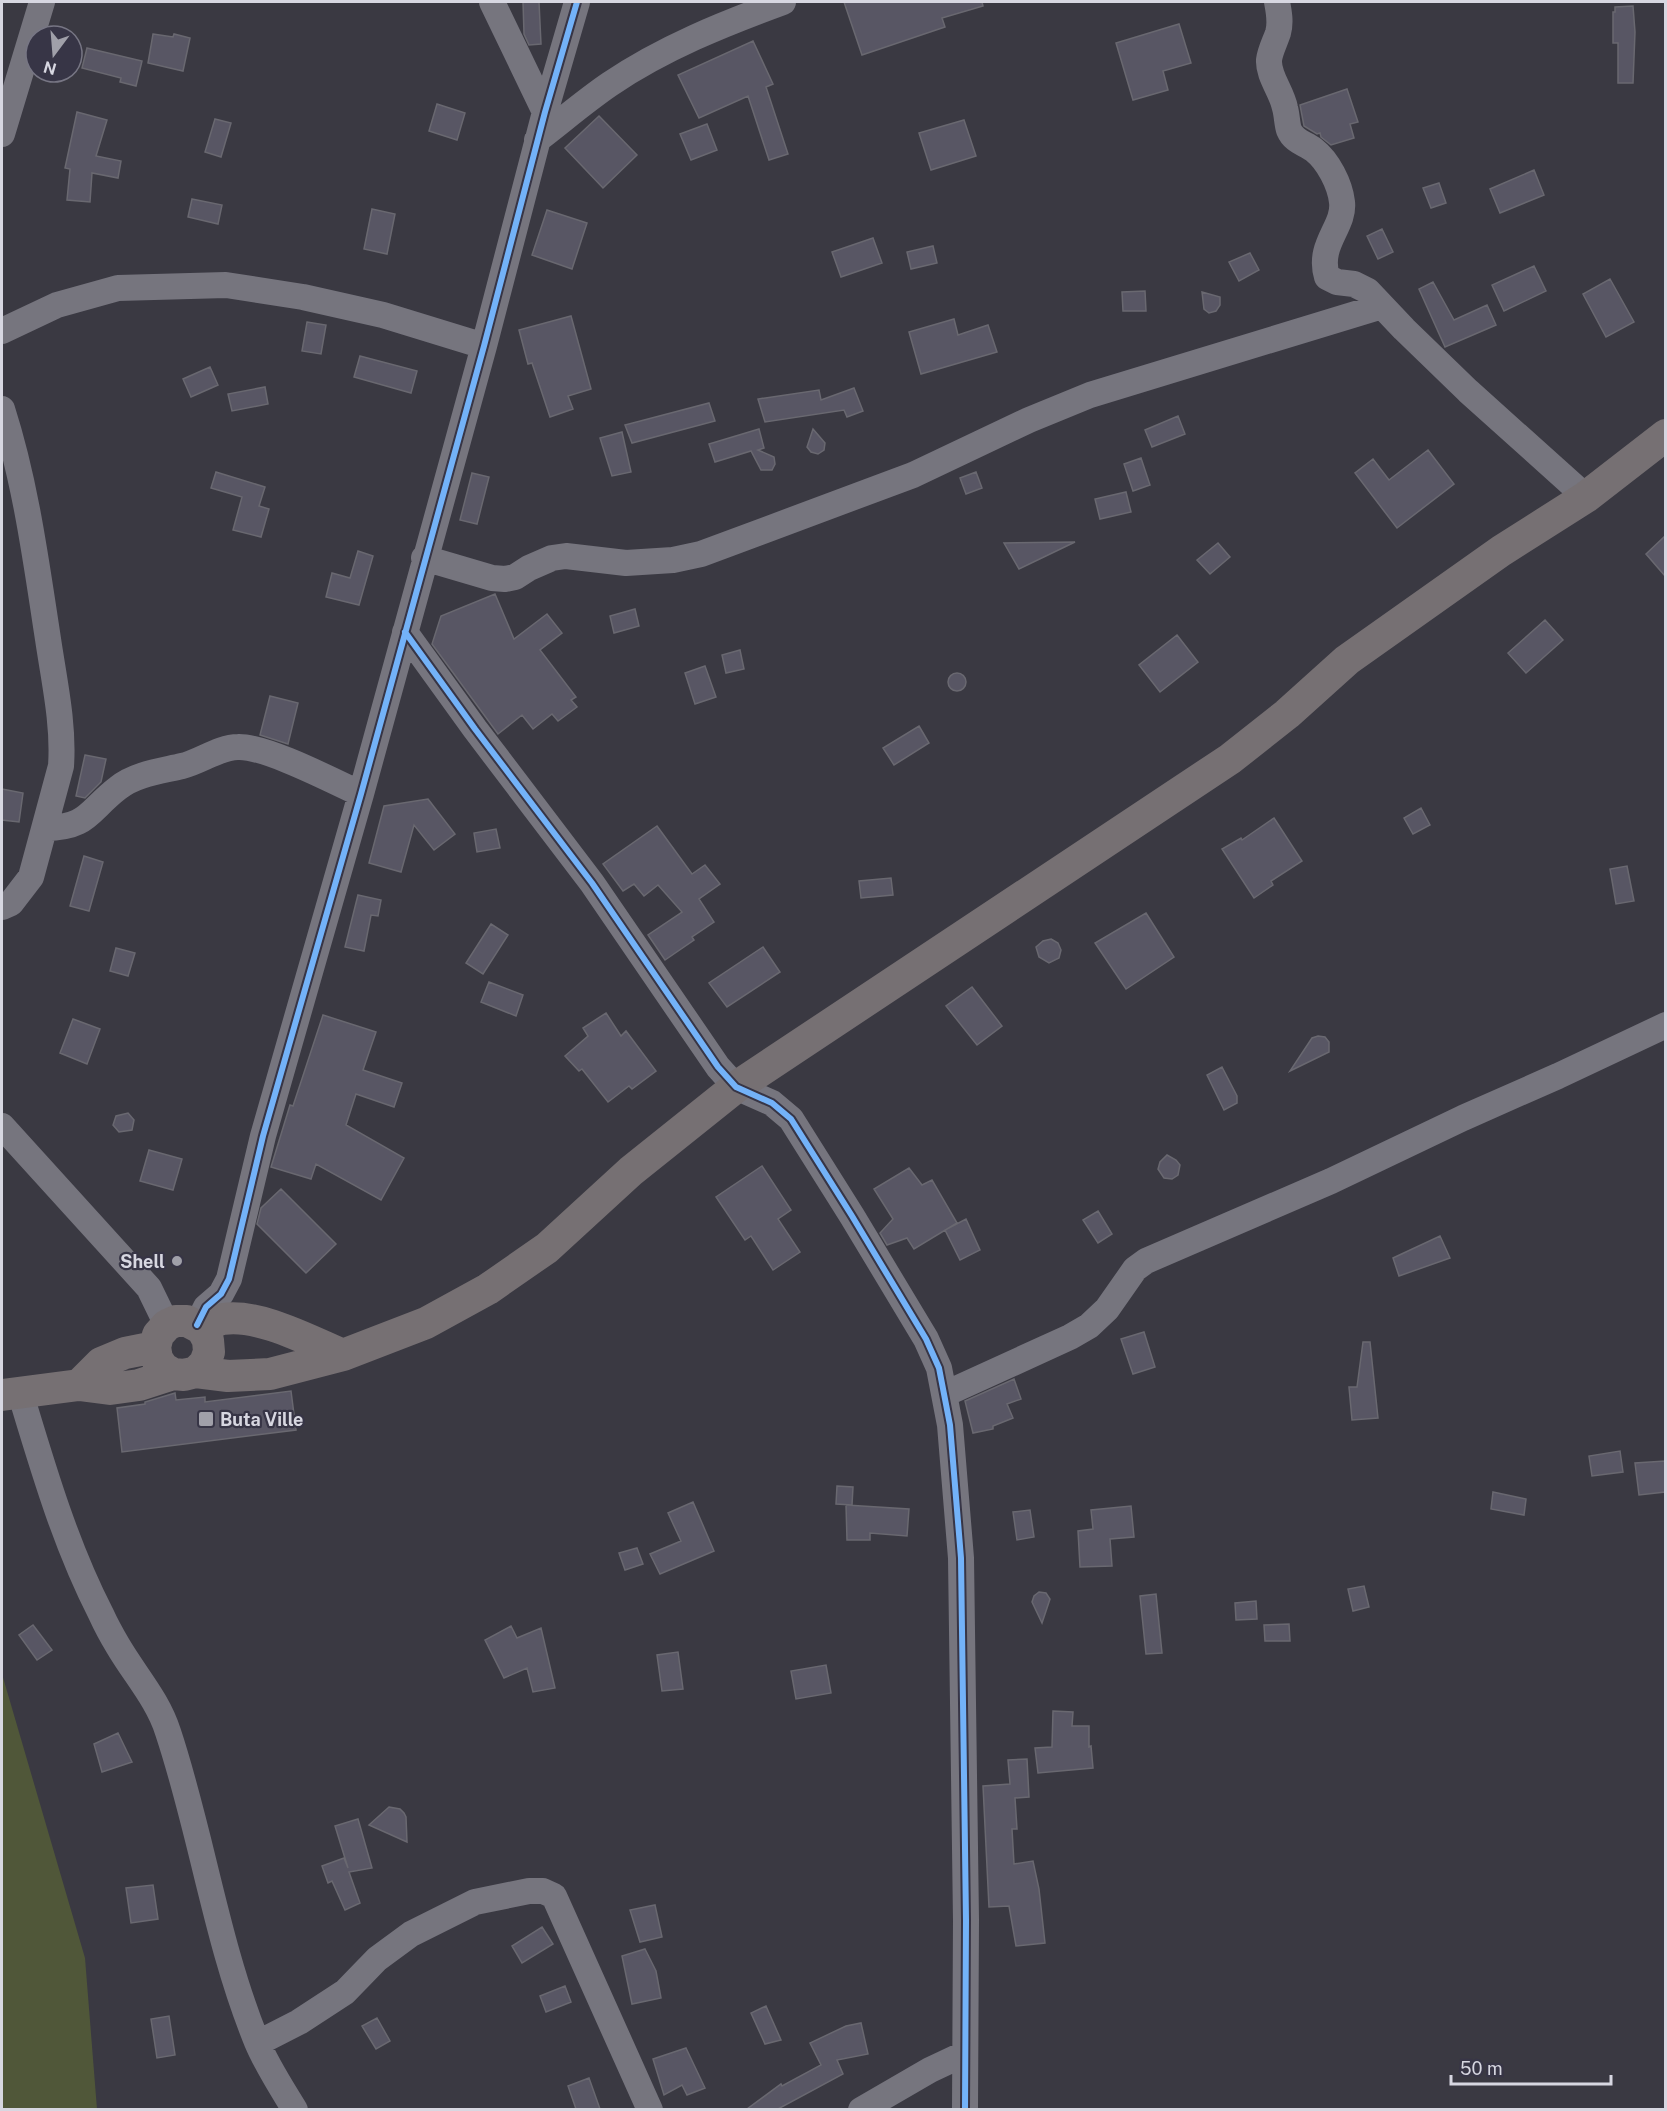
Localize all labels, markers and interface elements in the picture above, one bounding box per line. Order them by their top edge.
north arrow [24,24,84,84]
text: N [41,57,59,79]
place label: Shell [120,1251,165,1272]
marker: Shell [170,1254,184,1268]
place label: Buta Ville [220,1409,303,1430]
marker: Buta Ville [197,1410,215,1428]
scale bar [1451,2048,1612,2086]
text: 50 m [1460,2058,1503,2079]

